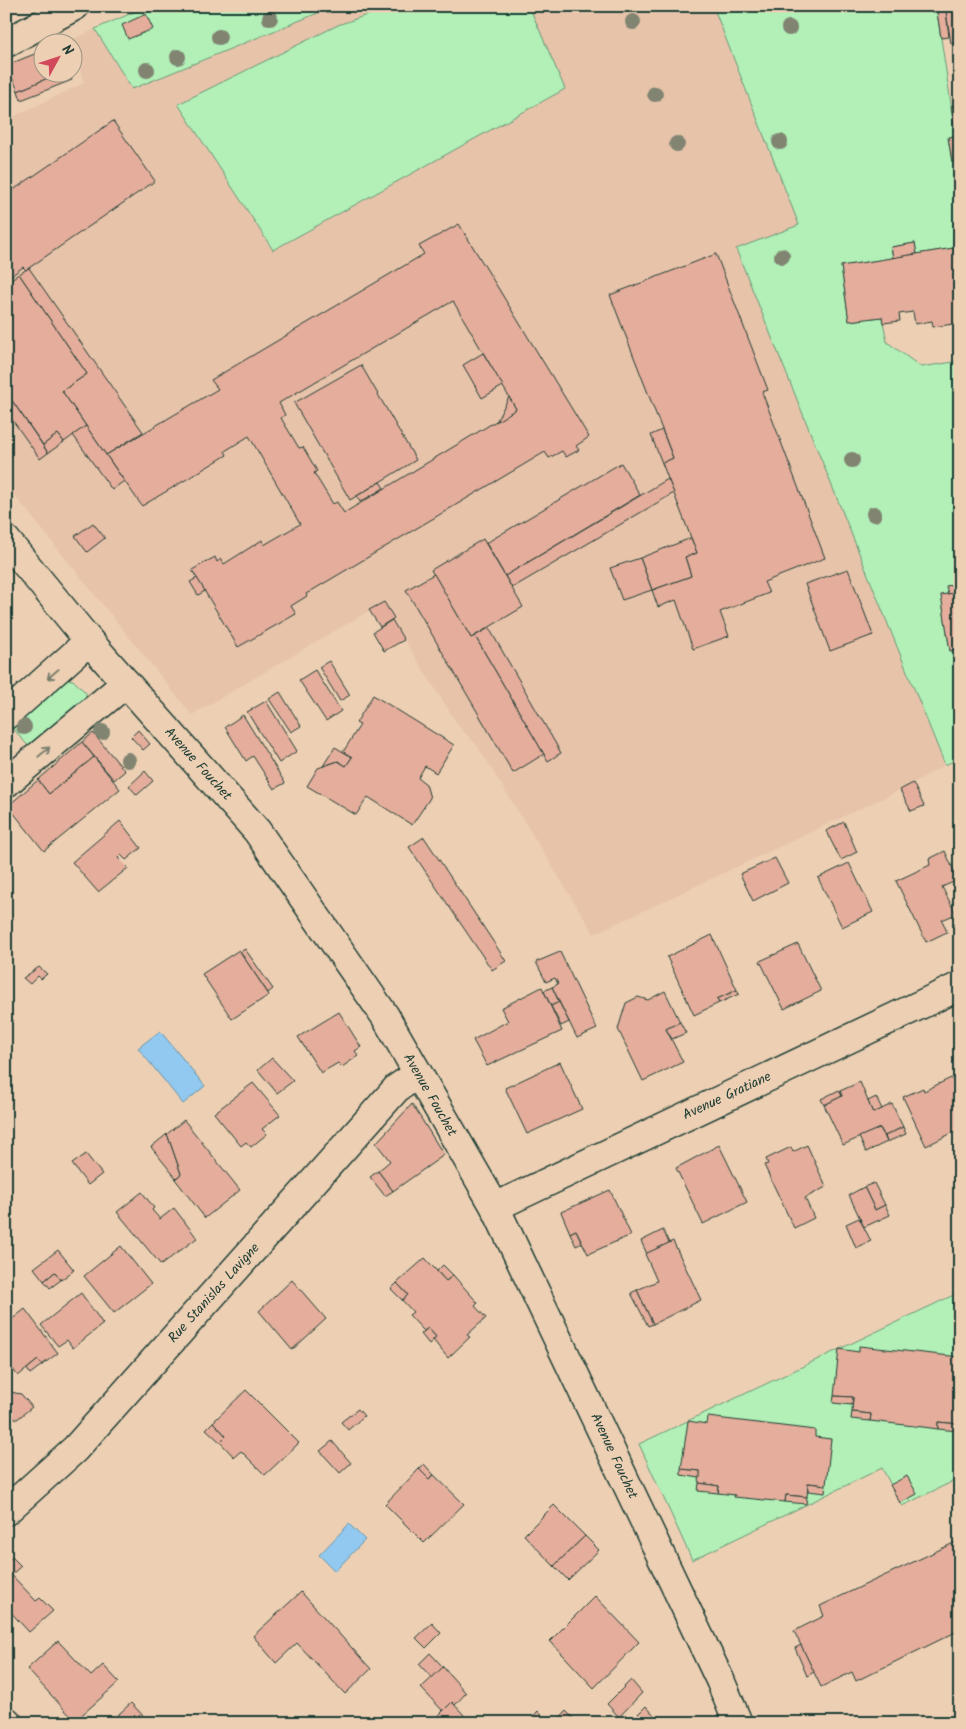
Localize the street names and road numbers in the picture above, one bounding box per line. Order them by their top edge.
street label: Avenue Fouchet [159,722,238,806]
street label: Avenue Fouchet [397,1049,463,1141]
street label: Avenue Gratiane [679,1066,776,1126]
street label: Rue Stanislas Lavigne [163,1237,266,1348]
street label: Avenue Fouchet [584,1409,644,1503]

